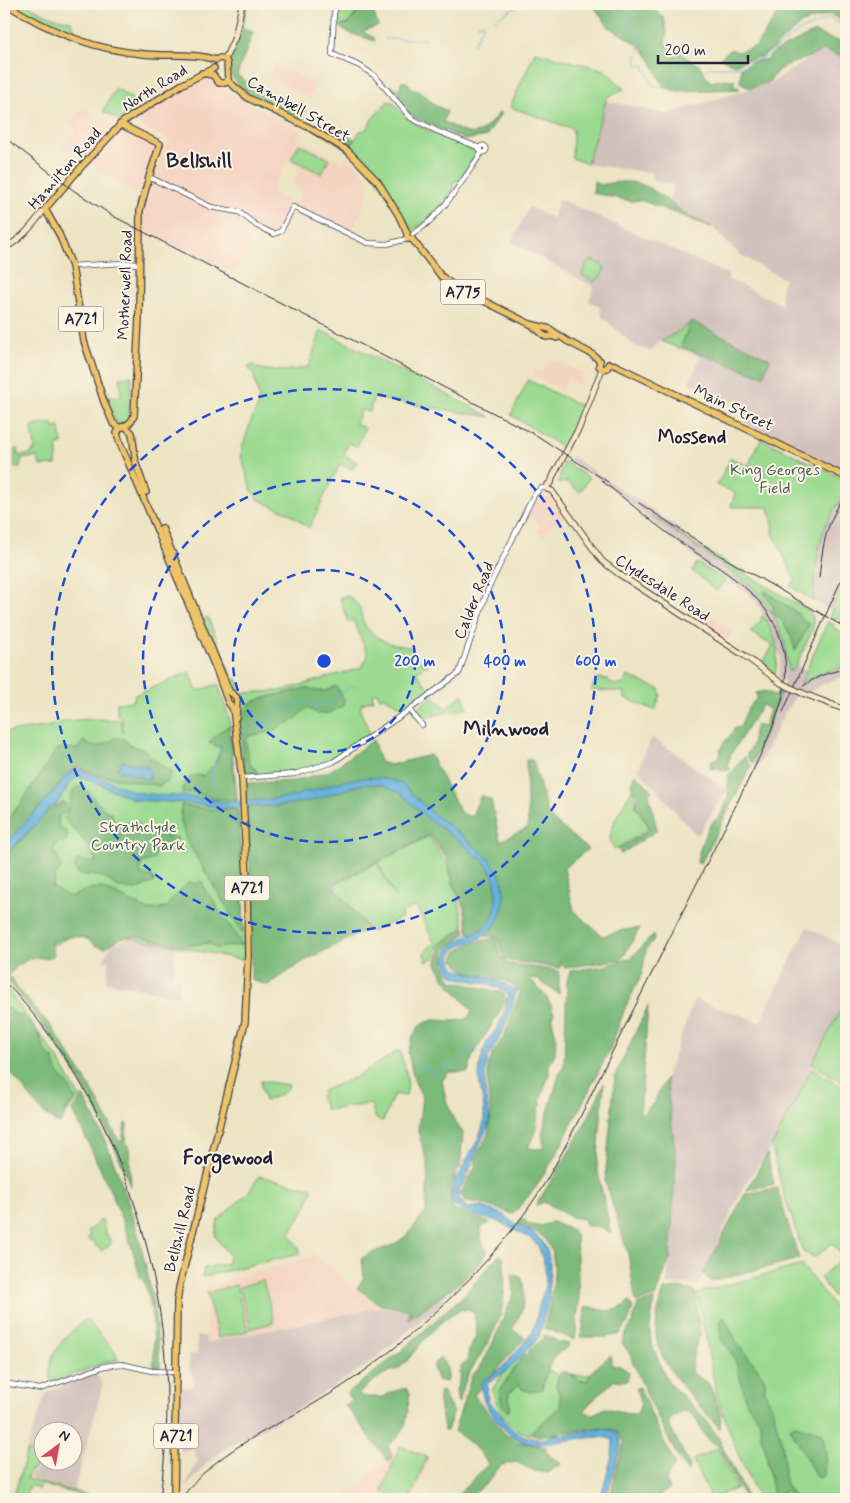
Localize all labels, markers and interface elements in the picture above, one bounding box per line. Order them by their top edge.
scale bar [658,32,748,64]
text: 200 m [665,41,706,61]
street label: North Road [118,60,192,117]
street label: Campbell Street [243,71,354,147]
street label: Hamilton Road [24,124,107,214]
district label: Bellshill [166,147,232,175]
street label: Motherwell Road [113,230,138,340]
road number: A775 [440,280,486,304]
road number: A721 [58,306,104,332]
street label: Main Street [690,380,777,437]
district label: Mossend [658,425,726,450]
park label: King Georges Field [730,460,820,499]
street label: Clydesdale Road [611,550,714,627]
street label: Calder Road [449,559,499,642]
centre of rings [315,652,333,670]
text: 200 m [395,652,436,672]
text: 400 m [484,652,526,672]
text: 600 m [575,652,617,672]
district label: Milnwood [463,715,549,743]
park label: Strathclyde Country Park [91,817,185,856]
road number: A721 [224,876,270,900]
district label: Forgewood [183,1144,273,1174]
street label: Bellshill Road [160,1184,201,1274]
north arrow [32,1420,82,1470]
road number: A721 [154,1424,198,1448]
text: N [56,1426,73,1446]

